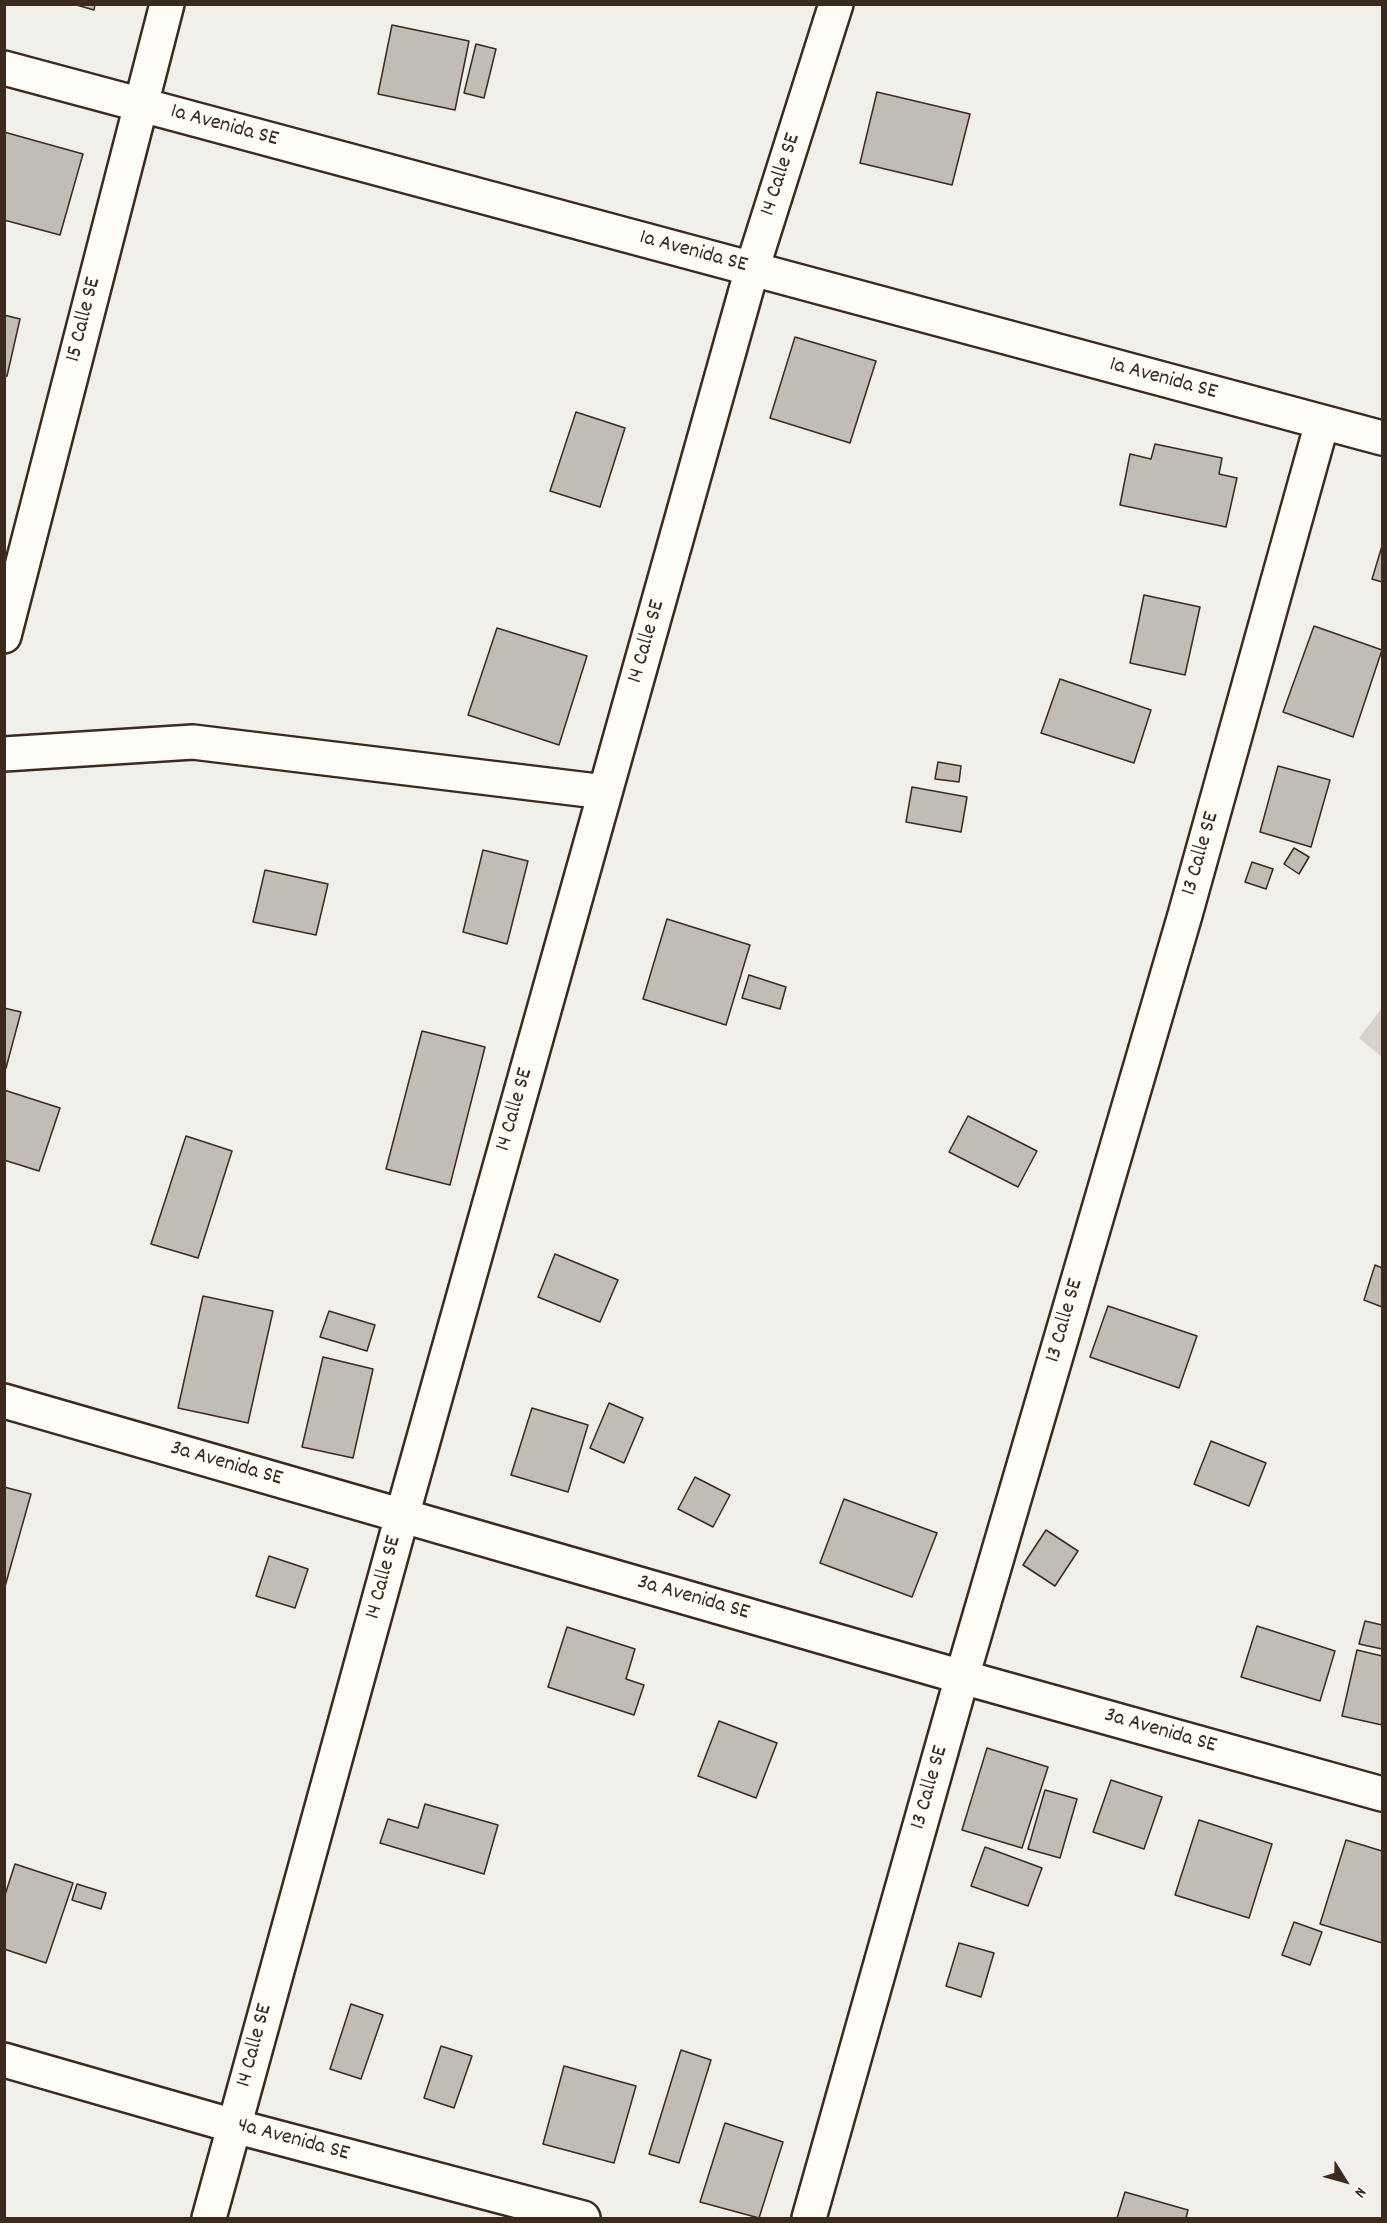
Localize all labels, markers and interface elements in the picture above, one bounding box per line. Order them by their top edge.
street label: 1a Avenida SE [167,100,281,154]
street label: 14 Calle SE [756,130,808,220]
street label: 1a Avenida SE [636,226,750,280]
street label: 15 Calle SE [62,275,108,365]
street label: 1a Avenida SE [1106,353,1220,407]
street label: 14 Calle SE [624,597,672,687]
street label: 13 Calle SE [1178,809,1226,899]
street label: 14 Calle SE [492,1065,540,1155]
street label: 13 Calle SE [1042,1276,1090,1366]
street label: 3a Avenida SE [167,1436,285,1494]
street label: 14 Calle SE [361,1534,409,1622]
street label: 3a Avenida SE [634,1570,752,1628]
street label: 3a Avenida SE [1101,1703,1219,1761]
street label: 13 Calle SE [907,1743,955,1833]
street label: 14 Calle SE [232,2002,280,2090]
street label: 4a Avenida SE [234,2113,352,2169]
north arrow [1315,2151,1375,2211]
text: N [1348,2182,1371,2202]

